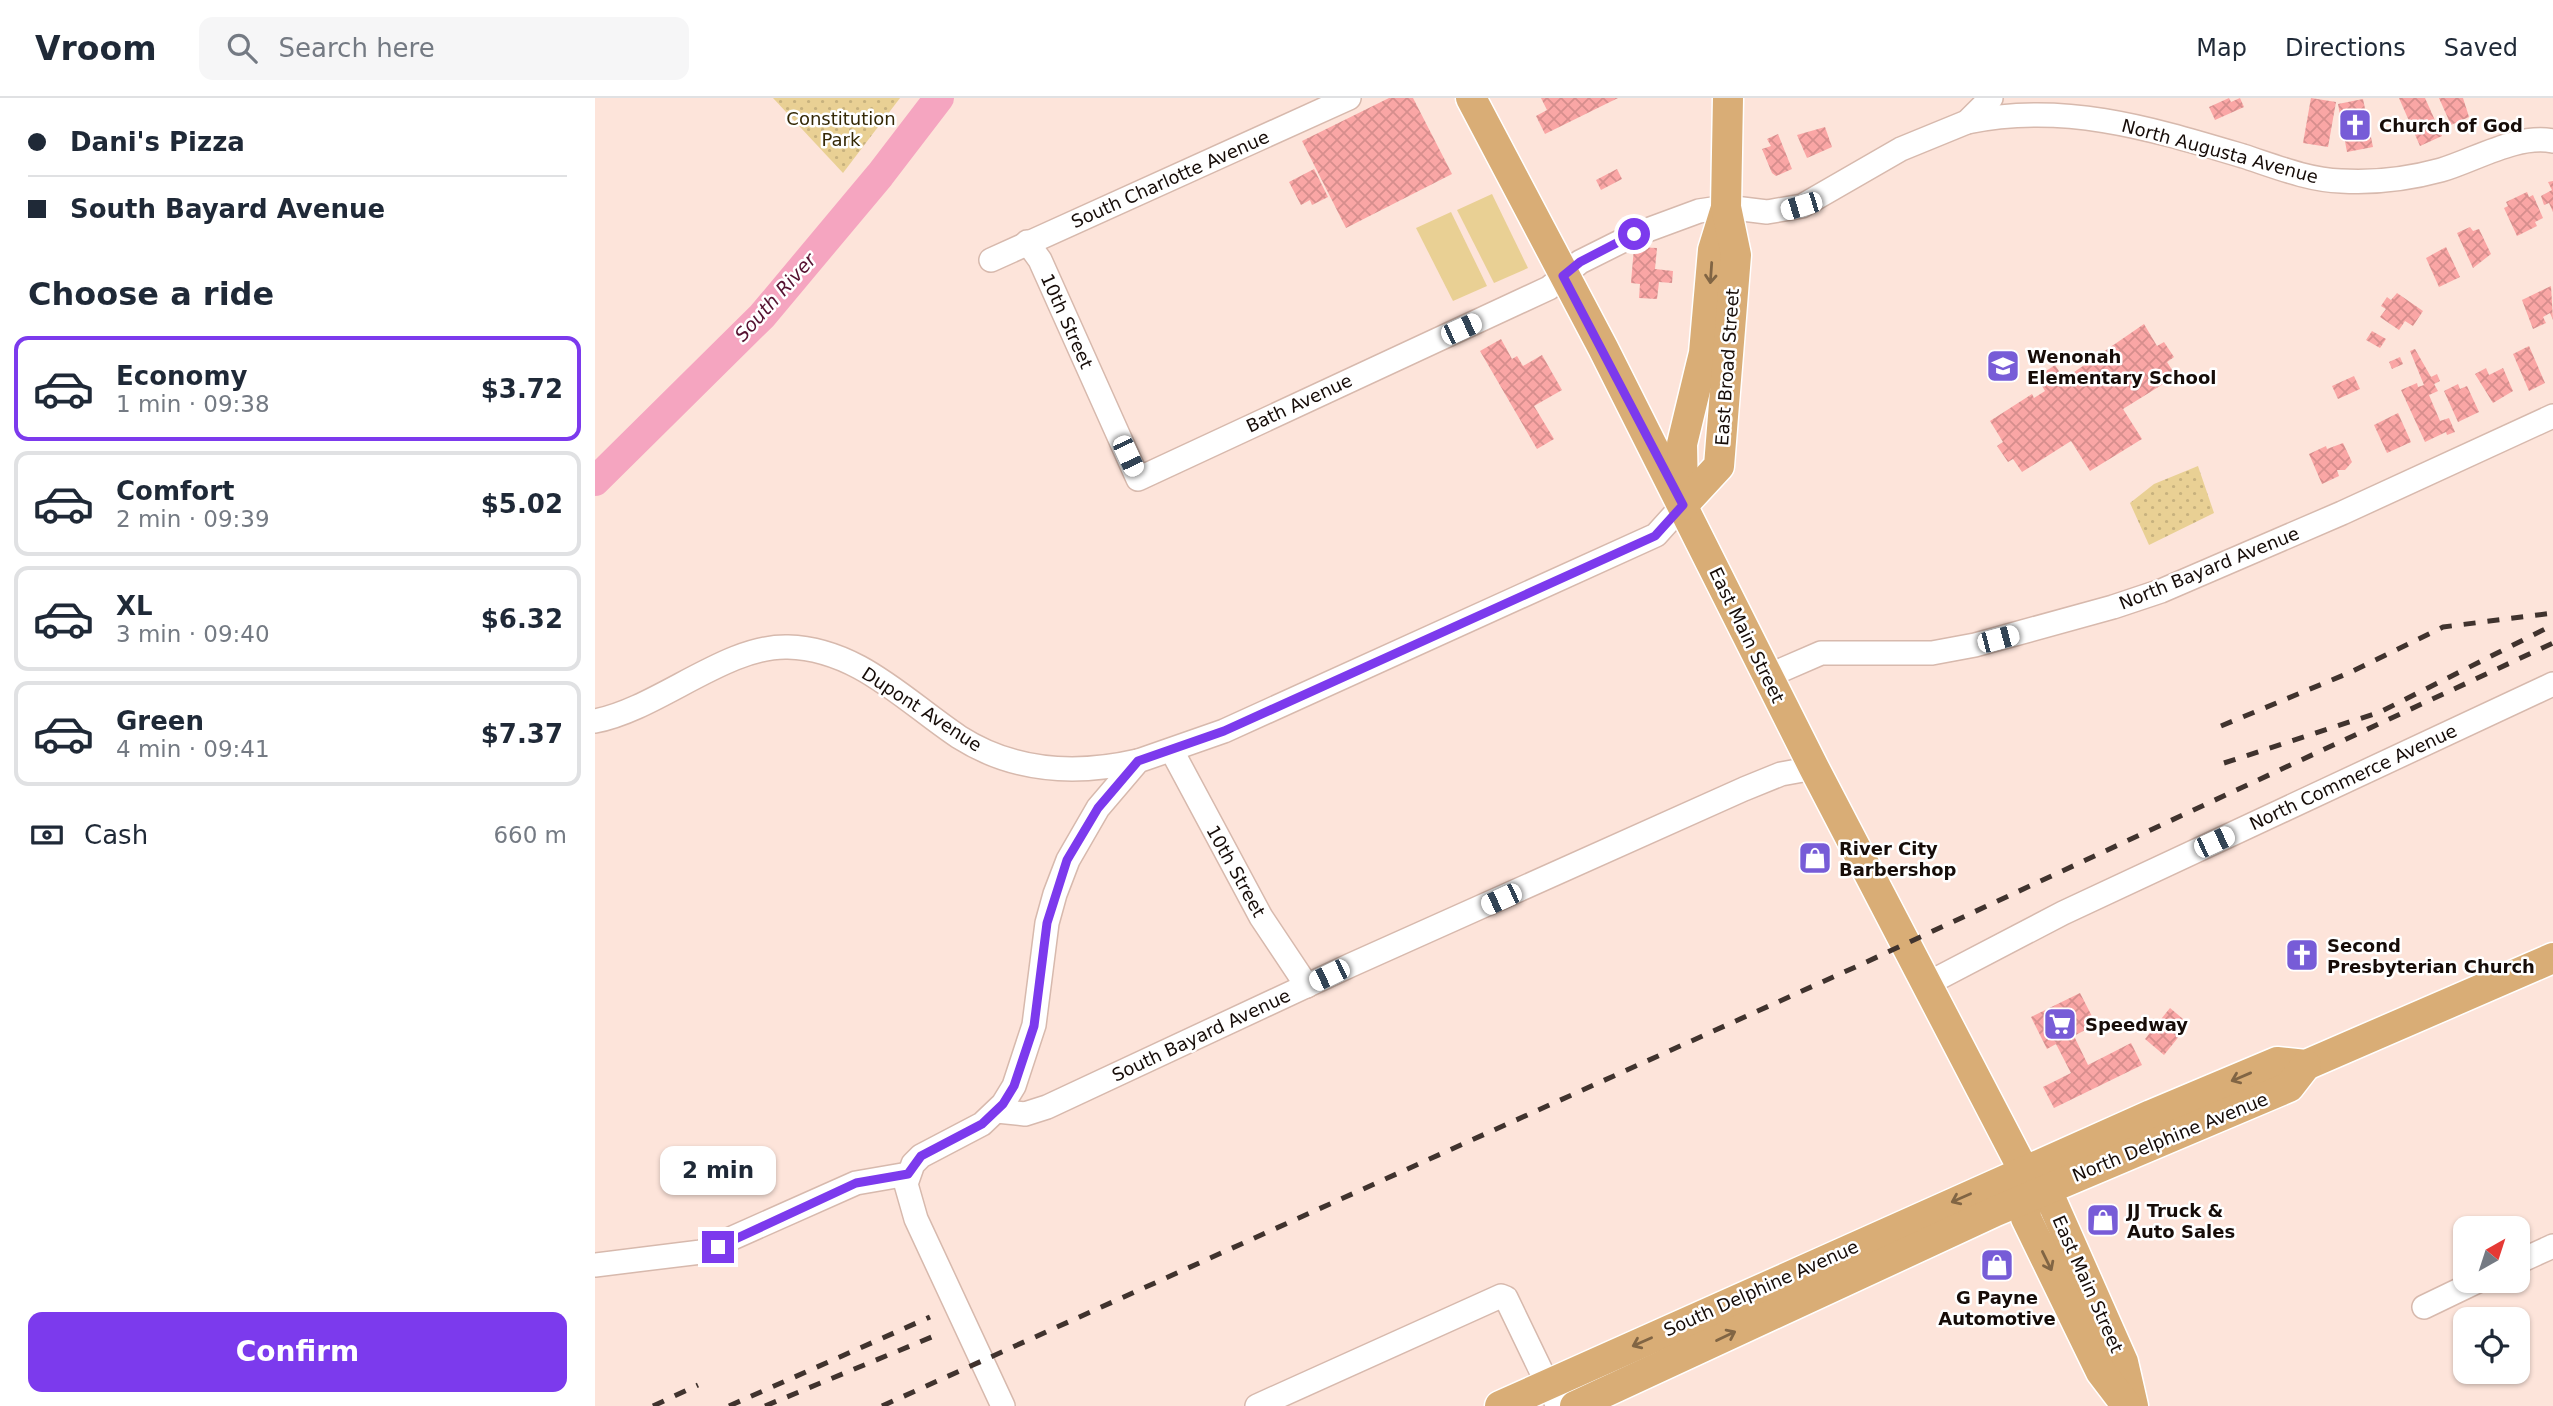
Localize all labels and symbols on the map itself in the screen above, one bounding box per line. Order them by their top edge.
church icon: Church of God [2336,106,2374,144]
park label: Constitution Park [786,108,896,150]
street label: North Augusta Avenue [2119,115,2321,187]
place label: Church of God [2379,115,2523,136]
street label: South Charlotte Avenue [1068,126,1272,232]
car [1778,190,1825,222]
route start [1618,218,1650,250]
water label: South River [730,248,821,345]
one-way arrow [1704,262,1717,284]
street label: 10th Street [1037,270,1097,372]
street label: East Broad Street [1711,288,1743,446]
car [1438,311,1485,347]
place label: Wenonah Elementary School [2027,346,2216,388]
school or university icon: Wenonah Elementary School [1984,347,2022,385]
street label: Bath Avenue [1243,369,1355,437]
car [1110,433,1147,479]
street label: North Bayard Avenue [2116,522,2302,614]
street label: East Main Street [1705,564,1789,706]
car [1975,623,2022,655]
street label: Dupont Avenue [858,662,986,756]
street label: North Commerce Avenue [2246,720,2460,834]
street label: 10th Street [1202,821,1270,921]
car [2191,824,2238,860]
place label: River City Barbershop [1839,838,1957,880]
shop icon: River City Barbershop [1796,839,1834,877]
car [1478,881,1525,917]
place label: Second Presbyterian Church [2327,935,2535,977]
church icon: Second Presbyterian Church [2283,936,2321,974]
car [1306,956,1353,994]
street label: South Bayard Avenue [1109,984,1293,1086]
supermarket icon: Speedway [2041,1005,2079,1043]
place label: Speedway [2085,1014,2188,1035]
one-way arrow [2231,1072,2252,1085]
street label: North Delphine Avenue [2069,1088,2271,1186]
callout: 2 min [660,1146,776,1194]
one-way arrow [1950,1192,1972,1205]
place label: JJ Truck & Auto Sales [2125,1200,2235,1242]
shop icon: JJ Truck & Auto Sales [2084,1201,2122,1239]
street label: East Main Street [2048,1212,2128,1356]
north arrow [2453,1216,2531,1293]
route end [702,1231,734,1263]
street label: South Delphine Avenue [1660,1236,1862,1340]
shop icon: G Payne Automotive [1978,1246,2016,1284]
one-way arrow [2040,1250,2054,1271]
place label: G Payne Automotive [1938,1287,2056,1329]
one-way arrow [1715,1329,1736,1342]
one-way arrow [1631,1336,1653,1349]

